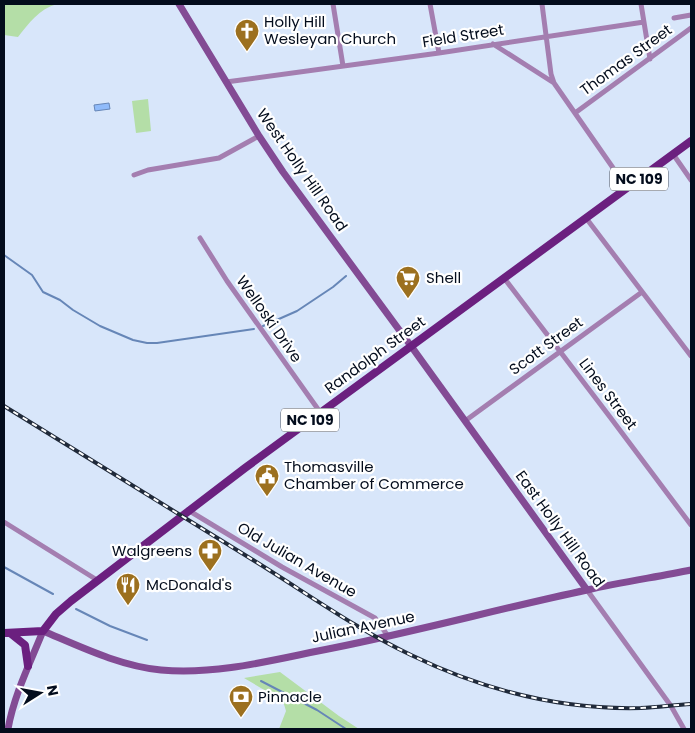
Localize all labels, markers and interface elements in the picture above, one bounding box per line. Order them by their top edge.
place label: Holly Hill Wesleyan Church [264,11,396,49]
church icon: Holly Hill Wesleyan Church [234,18,260,52]
street label: Field Street [421,19,505,52]
street label: Thomas Street [576,19,676,100]
street label: West Holly Hill Road [252,104,353,235]
road number: NC 109 [610,168,668,190]
supermarket icon: Shell [395,265,421,299]
place label: Shell [426,267,461,288]
street label: Welloski Drive [232,271,307,366]
street label: Randolph Street [320,311,429,398]
street label: Scott Street [505,312,587,379]
street label: Lines Street [574,354,642,434]
road number: NC 109 [281,408,339,432]
place label: Thomasville Chamber of Commerce [284,456,464,494]
public building icon: Thomasville Chamber of Commerce [254,463,280,497]
street label: East Holly Hill Road [511,466,610,591]
street label: Old Julian Avenue [234,517,361,602]
pharmacy icon: Walgreens [197,538,223,572]
place label: Walgreens [112,540,192,561]
restaurant icon: McDonald's [115,572,141,606]
place label: McDonald's [146,574,232,595]
street label: Julian Avenue [309,605,416,648]
north arrow [15,668,65,718]
text: N [42,683,64,698]
bank icon: Pinnacle [228,684,254,718]
place label: Pinnacle [258,686,322,707]

